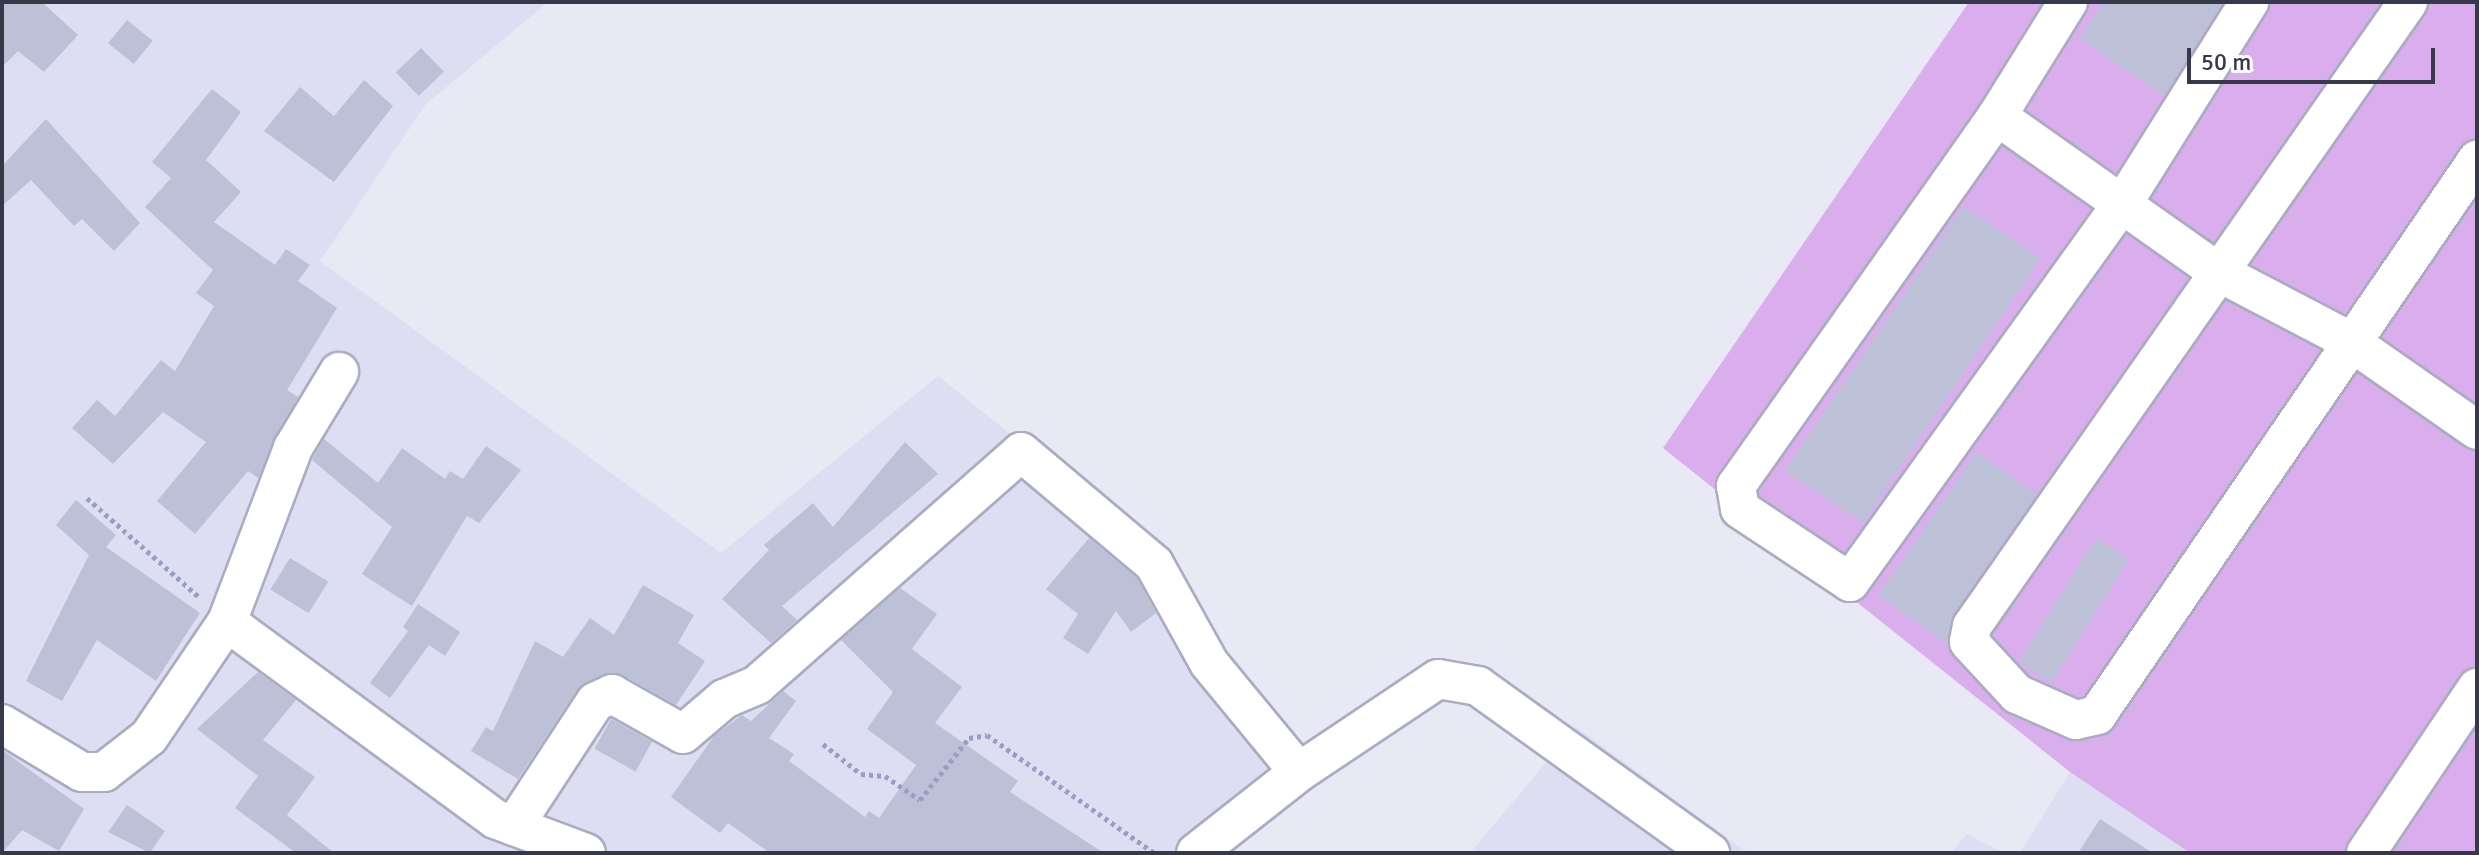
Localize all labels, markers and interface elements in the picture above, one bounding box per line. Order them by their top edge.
scale bar [2191,32,2439,82]
text: 50 m [2201,47,2251,77]

